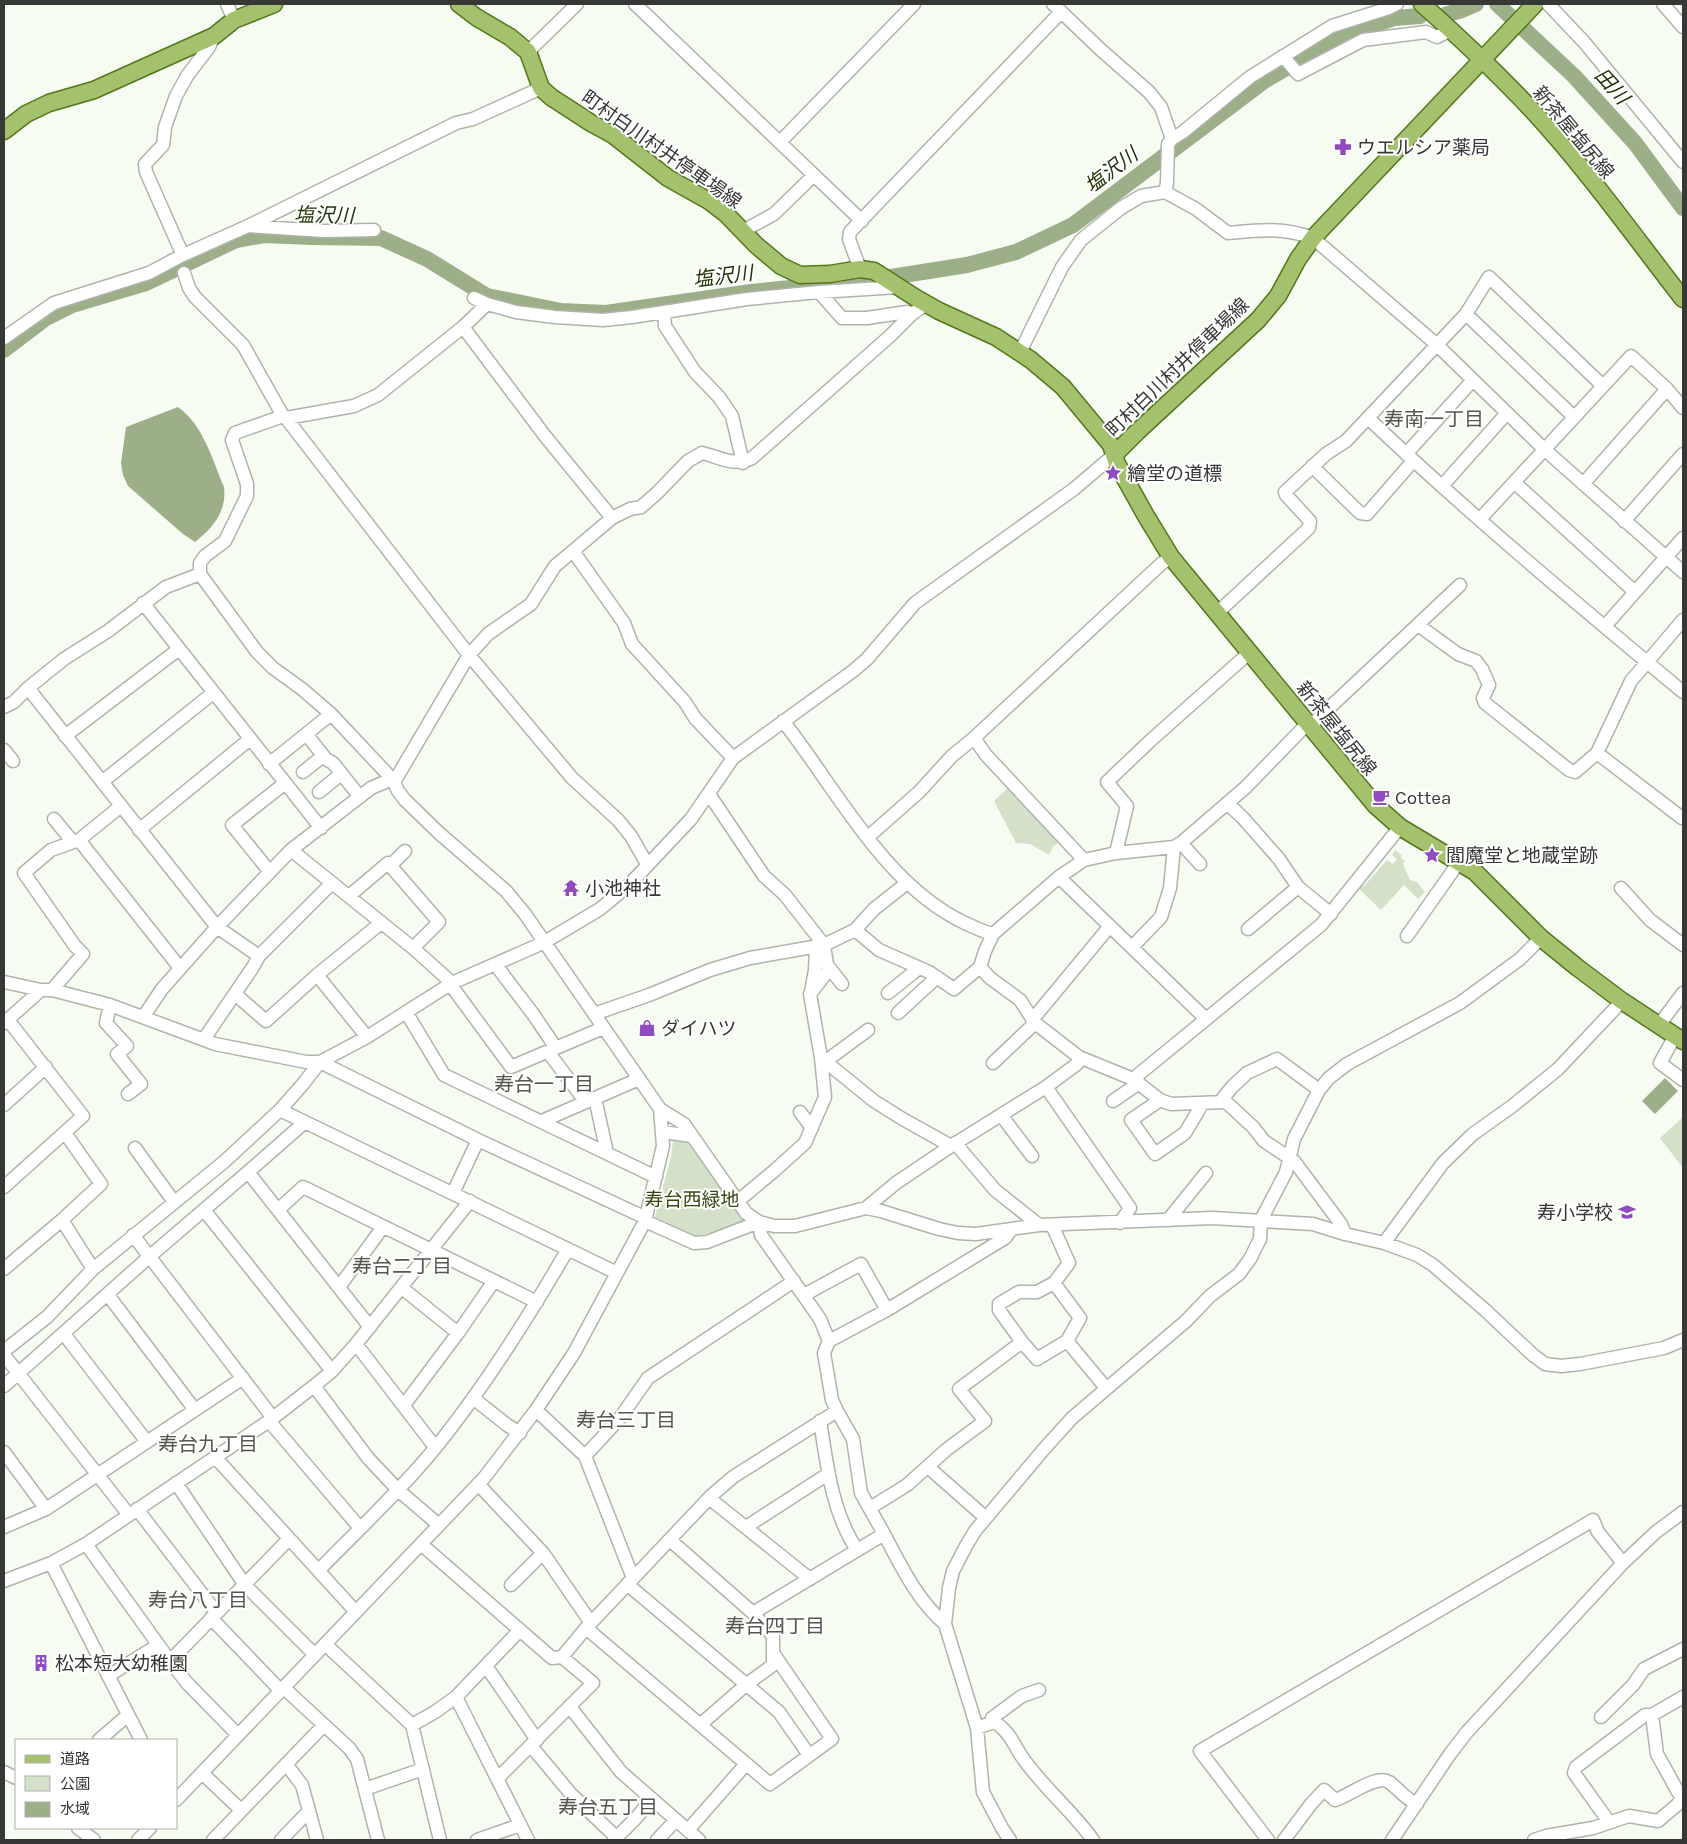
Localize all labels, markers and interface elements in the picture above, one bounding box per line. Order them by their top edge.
water label: 田川 [1590,64,1635,110]
street label: 新茶屋塩尻線 [1528,82,1618,183]
street label: 町村白川村井停車場線 [577,86,746,213]
pharmacy icon: ウエルシア薬局 [1333,137,1353,157]
place label: ウエルシア薬局 [1357,137,1490,159]
water label: 塩沢川 [1080,142,1144,198]
water label: 塩沢川 [294,203,356,228]
water label: 塩沢川 [692,261,756,292]
street label: 町村白川村井停車場線 [1102,294,1254,442]
district label: 寿南一丁目 [1384,408,1484,431]
place icon: 繪堂の道標 [1103,463,1123,483]
place label: 繪堂の道標 [1127,463,1222,485]
street label: 新茶屋塩尻線 [1292,677,1381,780]
cafe icon: Cottea [1371,787,1391,807]
place label: Cottea [1395,787,1452,809]
place icon: 閻魔堂と地蔵堂跡 [1422,845,1442,865]
place label: 閻魔堂と地蔵堂跡 [1446,845,1598,867]
temple icon: 小池神社 [561,878,581,898]
place label: 小池神社 [585,878,661,900]
shop icon: ダイハツ [637,1018,657,1038]
place label: ダイハツ [661,1018,737,1040]
district label: 寿台一丁目 [494,1073,594,1096]
park label: 寿台西緑地 [644,1189,740,1211]
place label: 寿小学校 [1537,1202,1613,1224]
school or university icon: 寿小学校 [1617,1202,1637,1222]
district label: 寿台二丁目 [352,1255,452,1278]
district label: 寿台三丁目 [576,1409,676,1432]
district label: 寿台九丁目 [158,1433,258,1456]
district label: 寿台八丁目 [148,1589,248,1612]
district label: 寿台四丁目 [725,1615,825,1638]
building icon: 松本短大幼稚園 [31,1653,51,1673]
place label: 松本短大幼稚園 [55,1653,188,1675]
legend [15,1739,178,1829]
text: 道路 [60,1750,90,1768]
text: 公園 [60,1775,90,1793]
district label: 寿台五丁目 [558,1796,658,1819]
text: 水域 [60,1800,90,1818]

